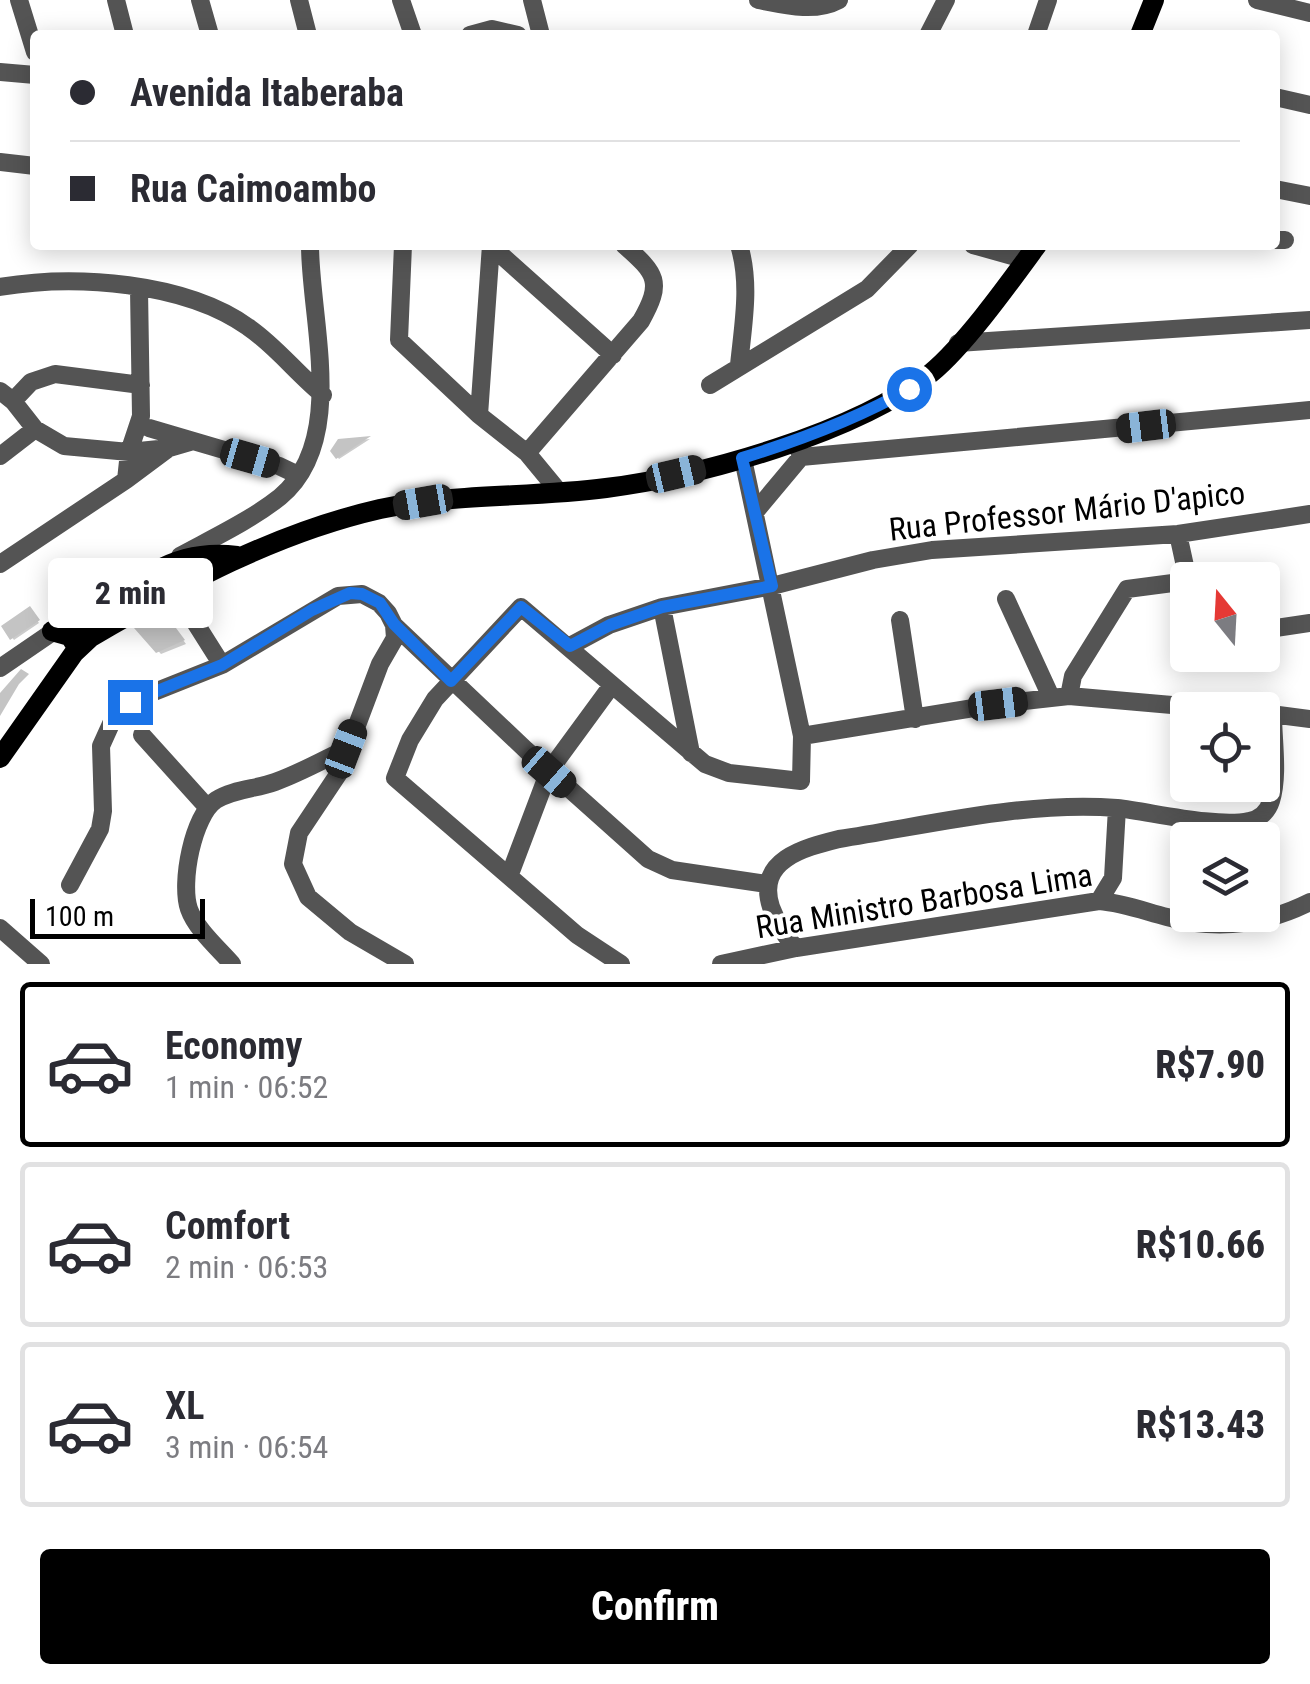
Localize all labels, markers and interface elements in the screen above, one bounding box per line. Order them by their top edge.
text: Avenida Itaberaba [130,71,404,115]
text: Rua Caimoambo [130,167,376,211]
route start [887,367,932,412]
car [1114,407,1178,445]
car [217,435,283,481]
car [643,453,709,495]
street label: Rua Professor Mário D'apico [887,473,1247,549]
car [391,482,455,522]
callout: 2 min [48,557,212,627]
north arrow [1170,562,1280,672]
map controls [1170,562,1280,932]
text: 2 min [95,574,166,612]
route end [108,680,153,725]
car [966,685,1030,723]
button: locate [1170,692,1280,802]
car [321,716,371,782]
car [517,741,581,803]
button: layers [1170,822,1280,932]
street label: Rua Ministro Barbosa Lima [753,856,1095,946]
scale bar [30,894,205,938]
text: 100 m [45,900,114,933]
icon: car [45,1020,135,1110]
text: Economy [165,1024,302,1068]
text: R$7.90 [1155,1043,1265,1087]
text: 1 min · 06:52 [165,1068,328,1106]
icon: car [45,1200,135,1290]
text: Comfort [165,1204,290,1248]
text: R$10.66 [1136,1223,1265,1267]
text: 2 min · 06:53 [165,1248,328,1286]
icon: car [45,1380,135,1470]
text: XL [165,1384,204,1428]
text: R$13.43 [1136,1403,1265,1447]
text: 3 min · 06:54 [165,1428,328,1466]
button: Confirm [40,1549,1270,1664]

